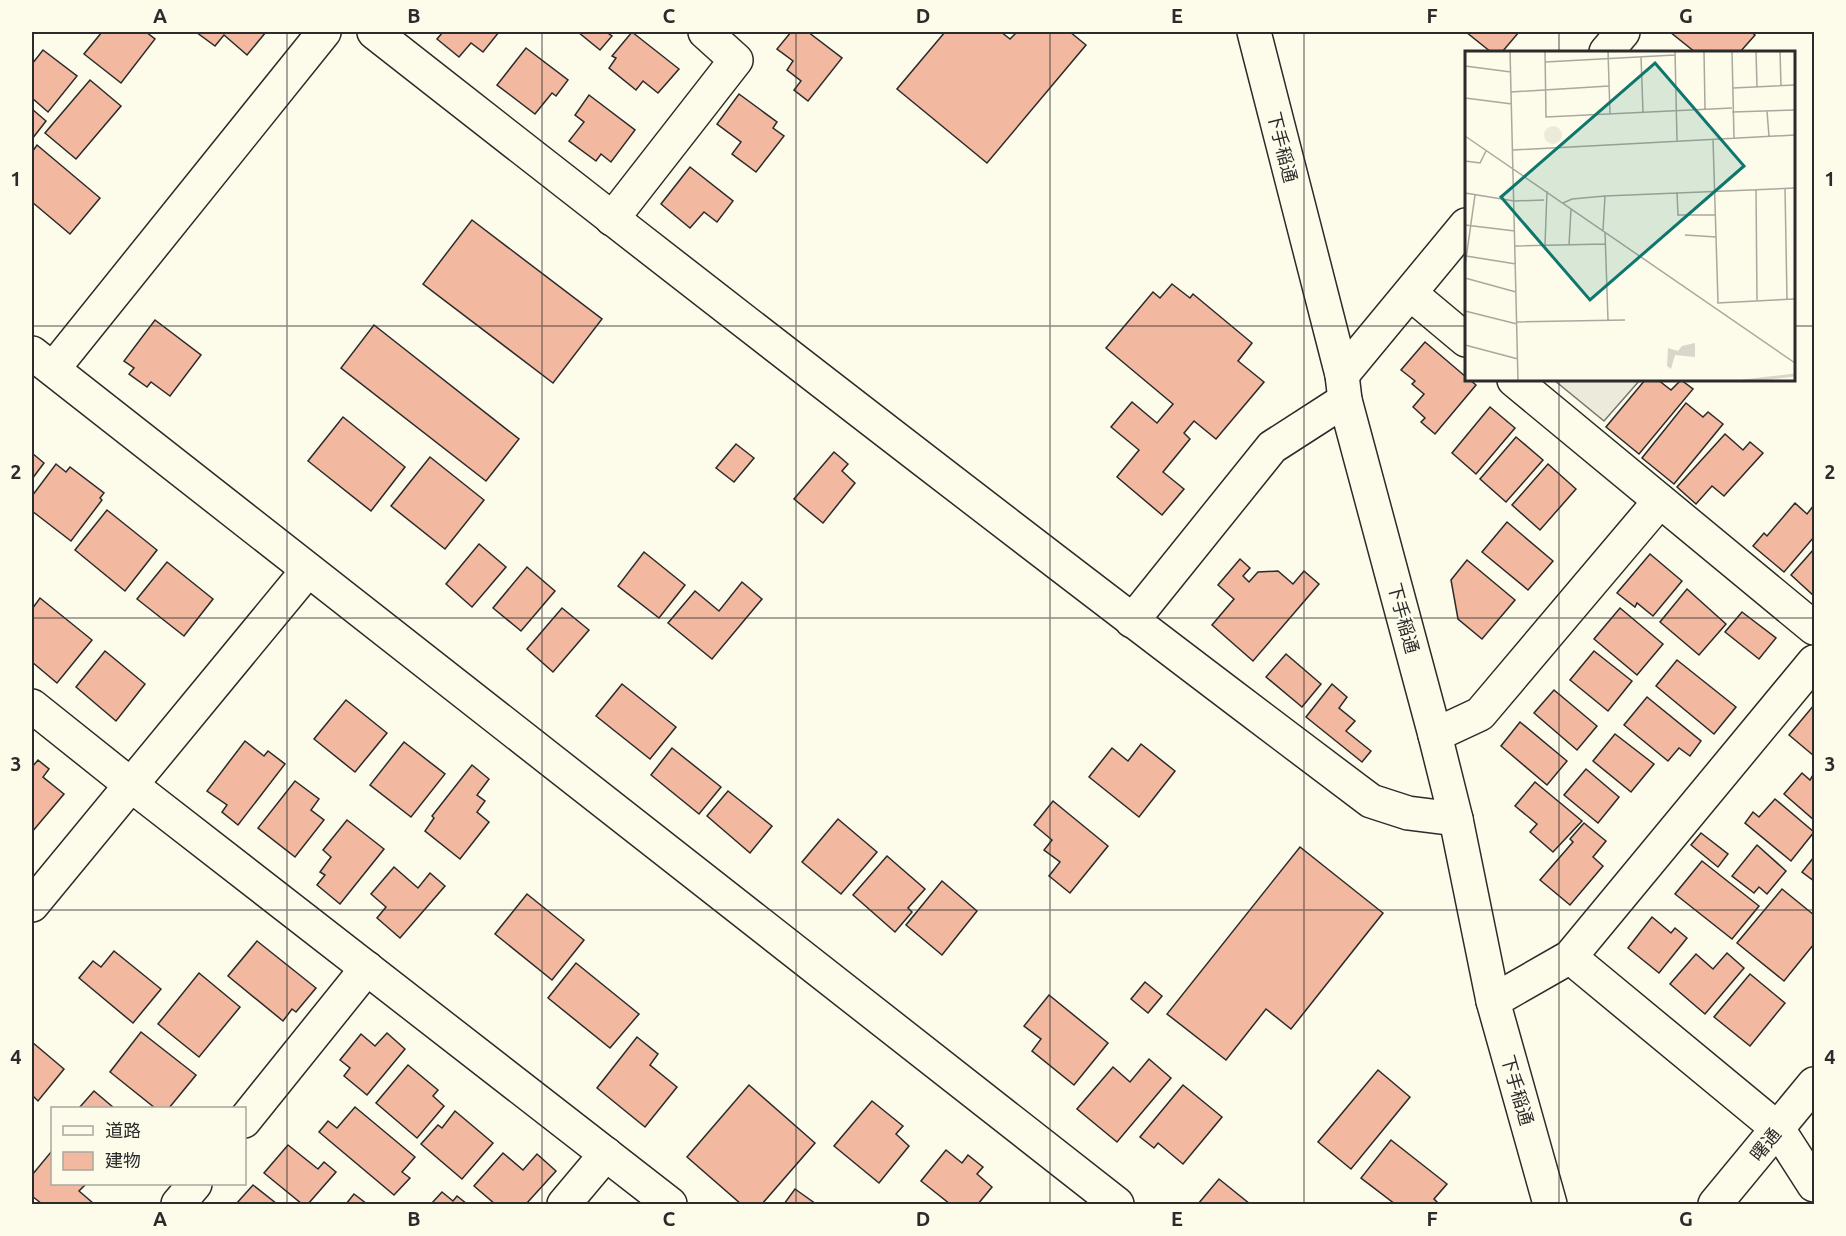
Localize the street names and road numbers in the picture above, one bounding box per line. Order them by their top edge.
street label: 下手稲通 [1265,110,1301,184]
street label: 下手稲通 [1385,581,1423,655]
street label: 下手稲通 [1498,1053,1538,1127]
street label: 曙通 [1746,1124,1784,1164]

